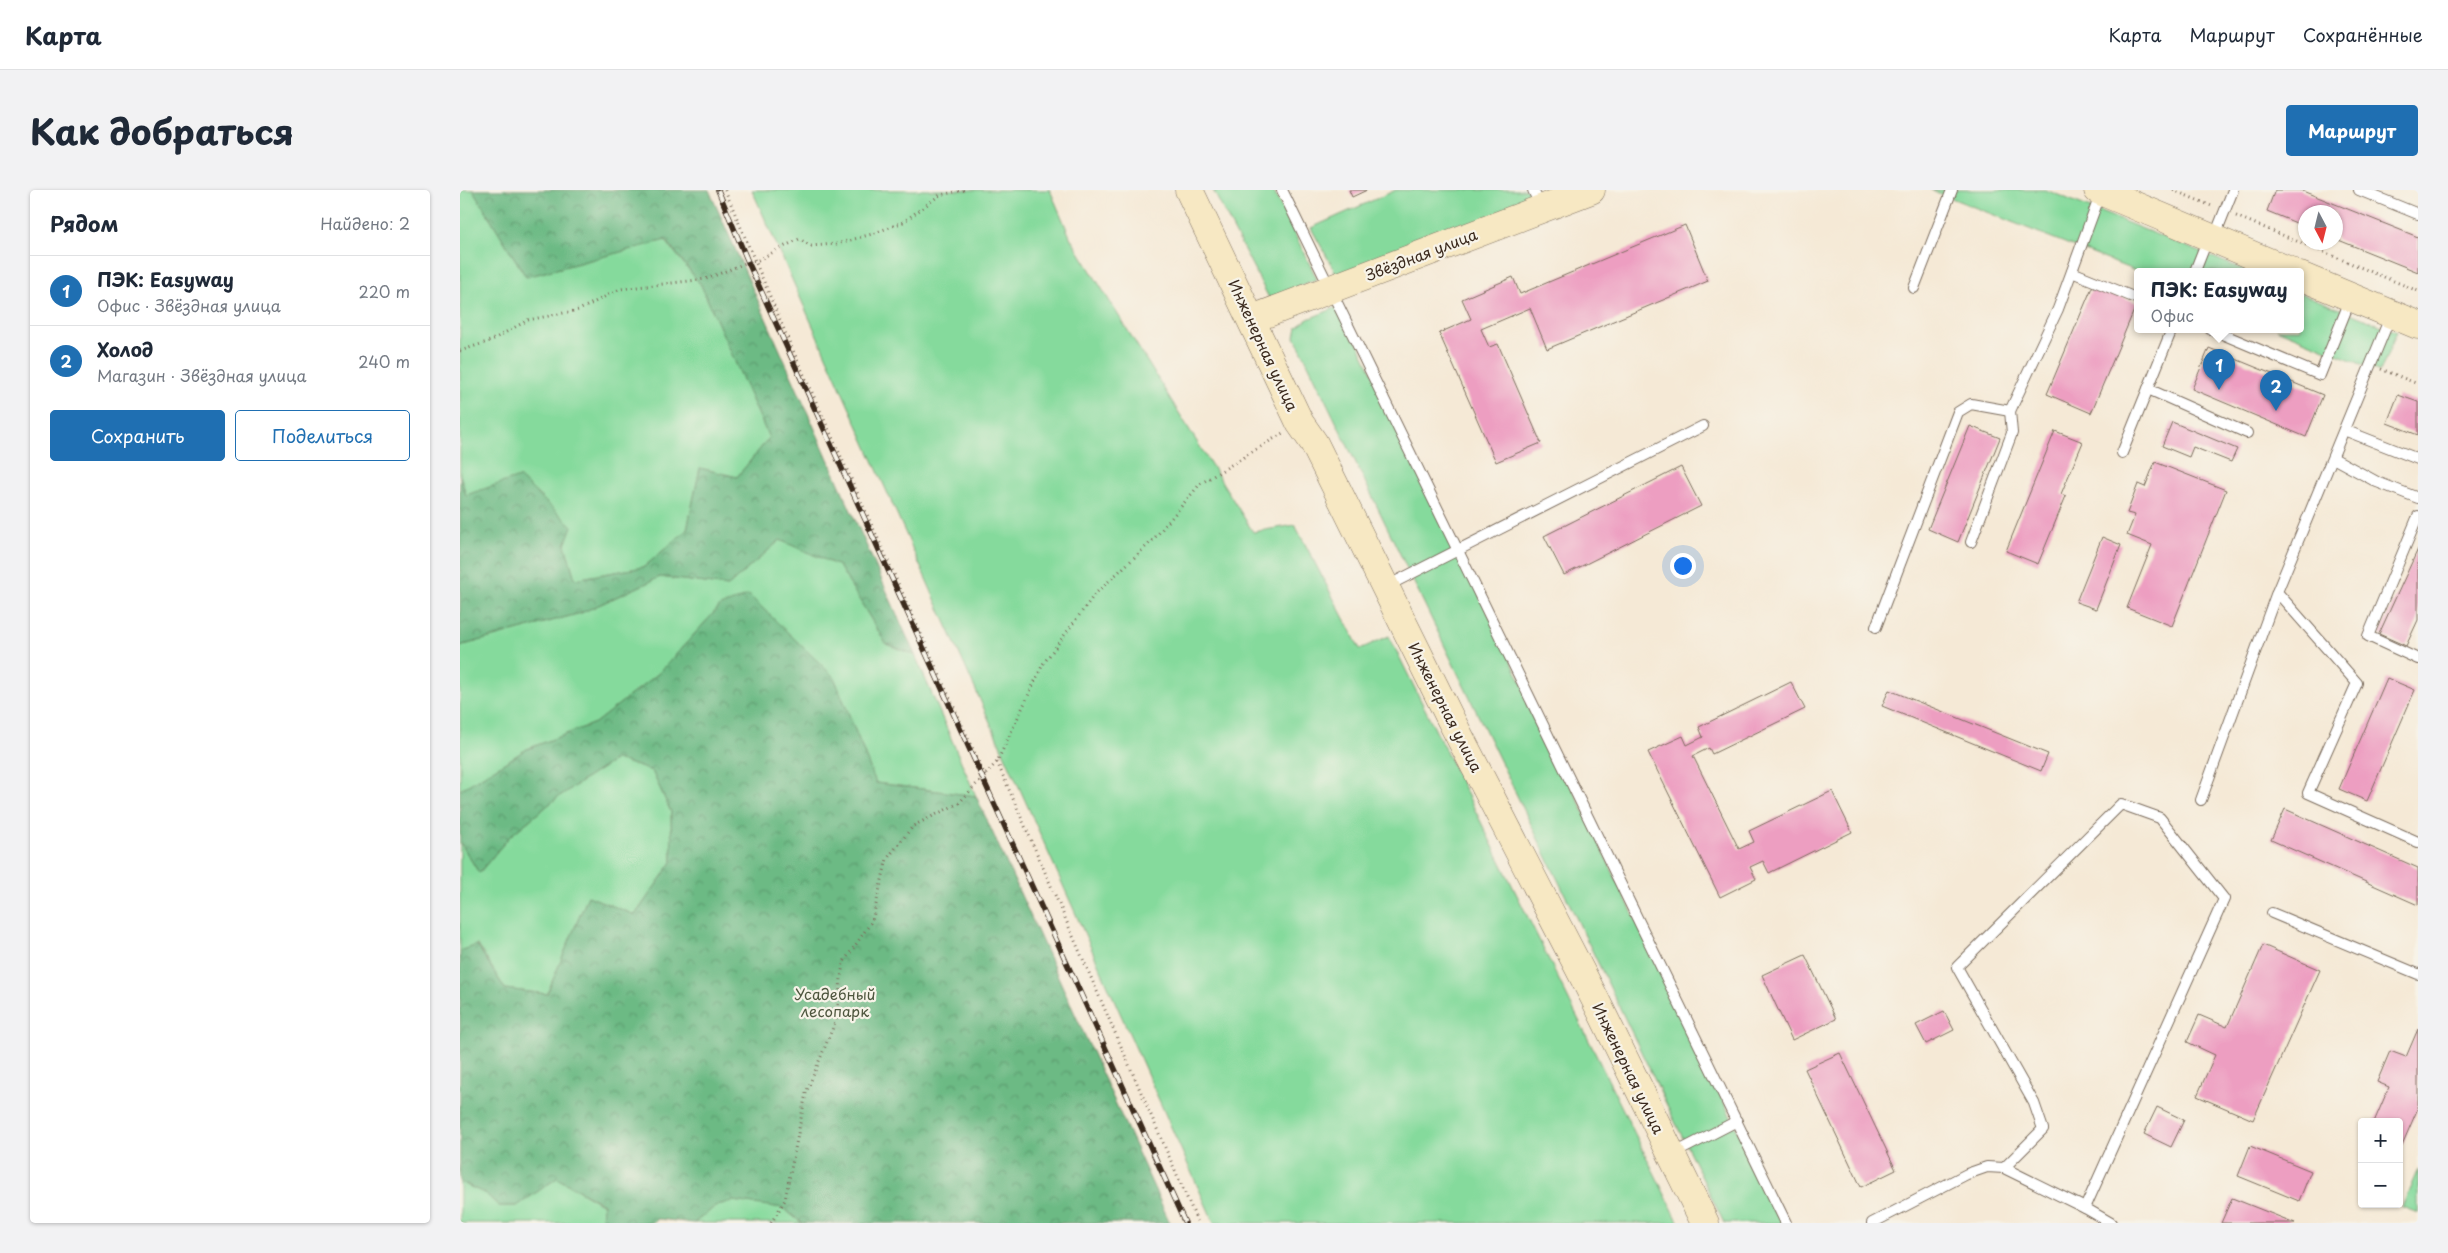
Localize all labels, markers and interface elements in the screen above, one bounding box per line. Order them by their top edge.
text: Карта [25,17,102,53]
text: Карта [2109,21,2161,48]
text: Маршрут [2189,21,2275,48]
text: Сохранённые [2303,21,2423,48]
text: Как добраться [30,104,294,157]
button: Маршрут [2286,105,2418,156]
north arrow [2298,205,2343,250]
text: Рядом [50,207,118,239]
text: Найдено: 2 [320,211,410,235]
street label: Звёздная улица [1362,222,1481,286]
text: ПЭК: Easyway [97,265,234,293]
popup [2134,268,2304,333]
street label: Инженерная улица [1223,275,1305,415]
text: ПЭК: Easyway [2151,275,2287,303]
text: 1 [62,279,70,303]
text: 220 m [359,279,410,303]
text: Офис · Звёздная улица [97,293,281,317]
text: Офис [2151,303,2194,327]
text: Холод [97,335,153,363]
text: 2 [60,349,72,373]
text: 240 m [358,349,410,373]
pin: 1 [2203,349,2235,390]
text: Магазин · Звёздная улица [97,363,307,387]
pin: 2 [2260,370,2292,411]
button: Сохранить [50,410,225,461]
button: Поделиться [235,410,410,461]
your location [1670,553,1696,579]
street label: Инженерная улица [1403,638,1489,776]
park label: Усадебный лесопарк [794,982,876,1022]
street label: Инженерная улица [1587,999,1671,1138]
map controls [2358,1118,2403,1208]
button: + [2358,1118,2403,1163]
button: − [2358,1163,2403,1208]

